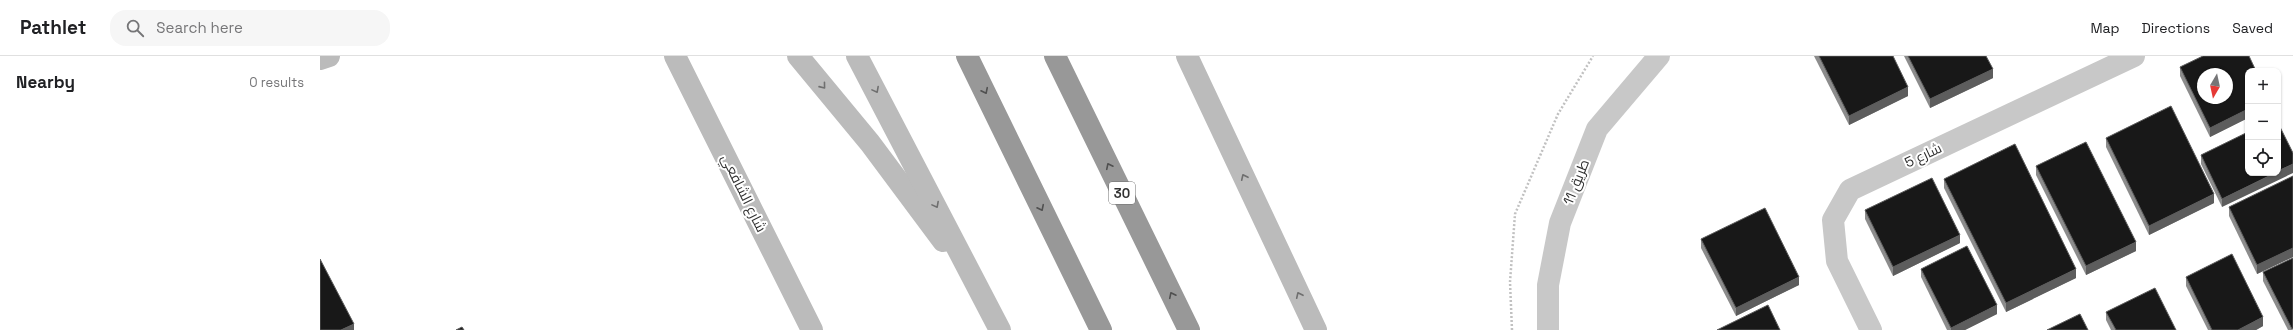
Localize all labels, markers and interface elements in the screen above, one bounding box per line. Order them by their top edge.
search box [110,10,390,46]
text: Pathlet [20,15,86,40]
icon: search [124,17,146,39]
text: Search here [156,18,243,37]
text: Map [2090,19,2120,37]
text: Directions [2142,19,2210,37]
text: Saved [2232,19,2273,37]
north arrow [2197,68,2233,104]
map controls [2245,68,2281,176]
button: + [2245,68,2281,104]
text: Nearby [16,71,75,93]
text: 0 results [249,74,304,91]
one-way arrow [819,81,826,88]
one-way arrow [871,86,878,94]
one-way arrow [980,87,987,94]
button: − [2245,104,2281,140]
street label: شارع 5 [1901,139,1945,171]
button: locate [2245,140,2281,176]
street label: شارع الشافعي [715,151,771,236]
street label: طريق 11 [1559,157,1593,207]
one-way arrow [1106,162,1114,170]
one-way arrow [1241,174,1249,181]
road number: 30 [1109,182,1135,204]
one-way arrow [931,201,939,209]
one-way arrow [1037,204,1044,211]
one-way arrow [1296,291,1304,299]
one-way arrow [1169,292,1177,299]

